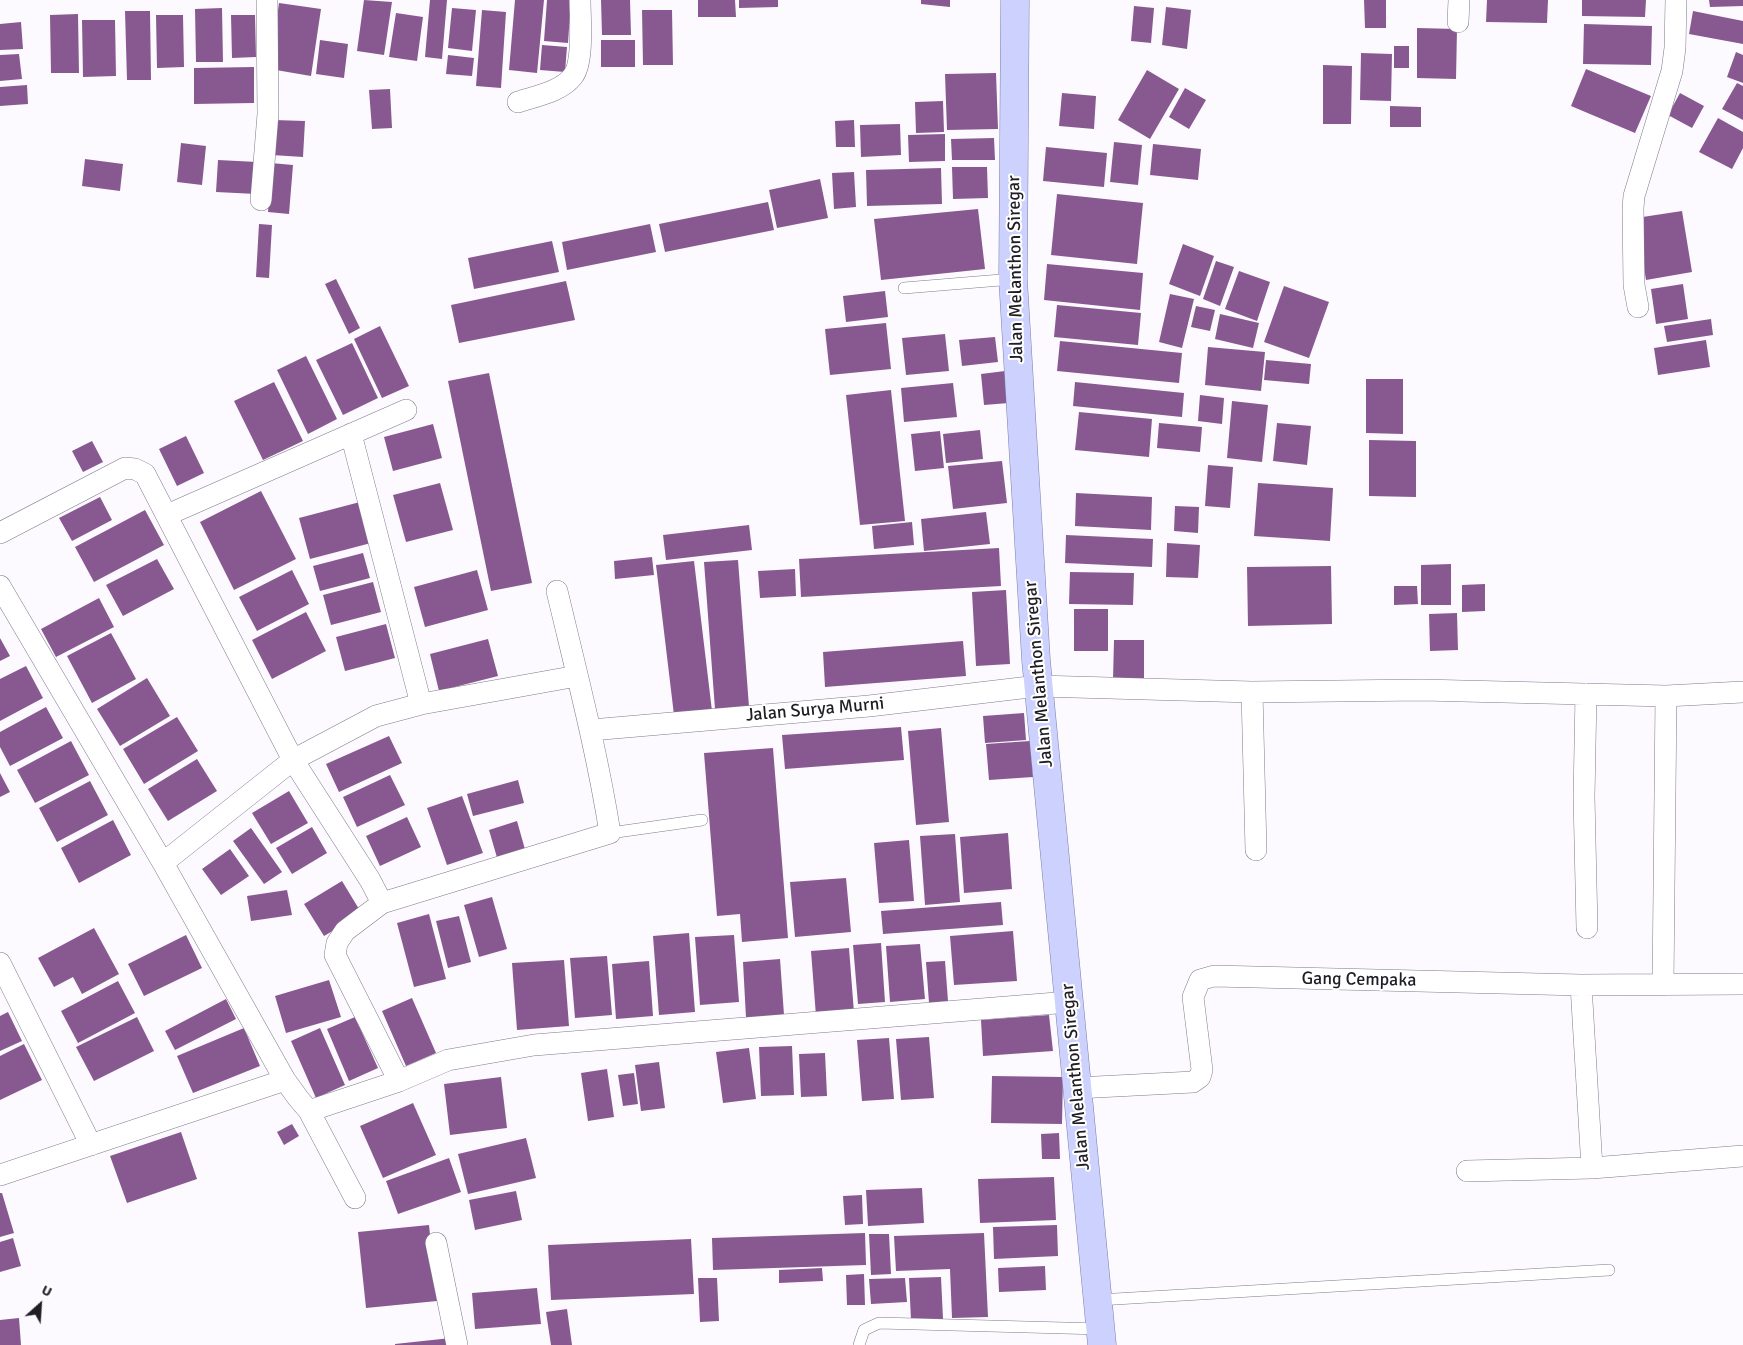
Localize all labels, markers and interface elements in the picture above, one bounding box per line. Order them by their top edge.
street label: Jalan Melanthon Siregar [1004,175,1028,363]
street label: Jalan Melanthon Siregar [1020,580,1058,768]
street label: Jalan Surya Murni [745,693,885,727]
street label: Gang Cempaka [1301,968,1417,992]
street label: Jalan Melanthon Siregar [1057,983,1095,1171]
north arrow [15,1280,65,1330]
text: U [39,1281,55,1301]

